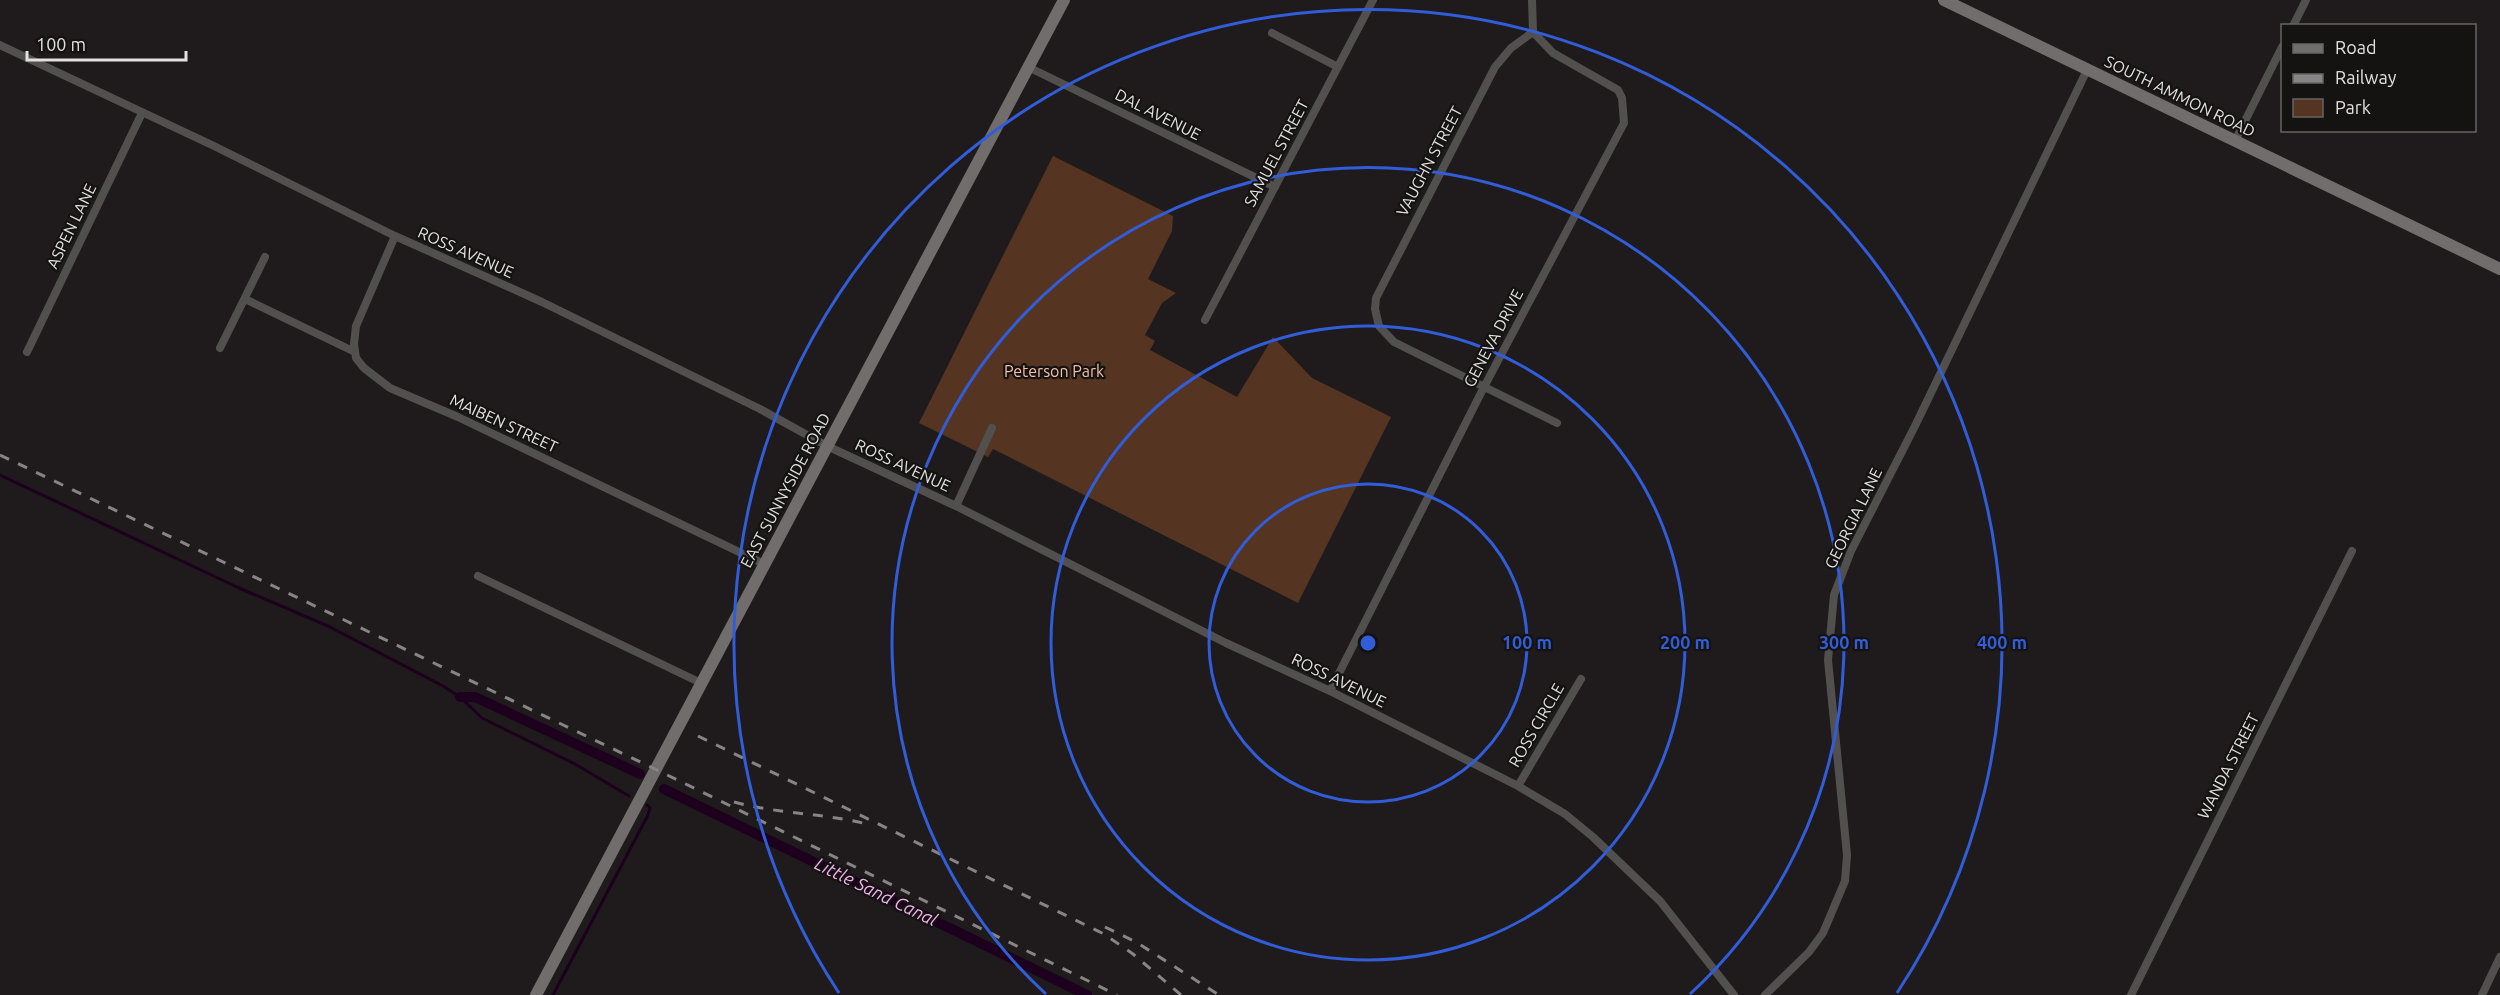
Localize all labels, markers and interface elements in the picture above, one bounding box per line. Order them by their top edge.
scale bar [27,24,186,62]
legend [2281,24,2476,132]
text: 100 m [36,34,86,54]
text: Road [2335,37,2377,57]
street label: SOUTH AMMON ROAD [2102,52,2258,140]
text: Railway [2335,67,2397,87]
street label: DAL AVENUE [1112,85,1204,143]
street label: SAMUEL STREET [1240,96,1312,210]
text: Park [2335,97,2371,117]
street label: VAUGHN STREET [1393,103,1466,219]
street label: ASPEN LANE [43,181,99,271]
street label: ROSS AVENUE [415,223,517,281]
street label: GENEVA DRIVE [1460,286,1526,390]
park label: Peterson Park [1004,362,1104,380]
street label: MAIBEN STREET [447,390,561,456]
street label: EAST SUNNYSIDE ROAD [737,410,833,570]
street label: ROSS AVENUE [853,435,953,495]
street label: GEORGIA LANE [1821,465,1885,571]
text: 100 m [1502,632,1552,652]
text: 200 m [1660,632,1710,652]
text: 300 m [1819,632,1869,652]
text: 400 m [1977,632,2027,652]
centre of rings [1358,633,1378,653]
street label: ROSS AVENUE [1289,649,1389,711]
street label: ROSS CIRCLE [1505,680,1567,770]
street label: WANDA STREET [2194,710,2262,822]
water label: Little Sand Canal [812,853,941,929]

